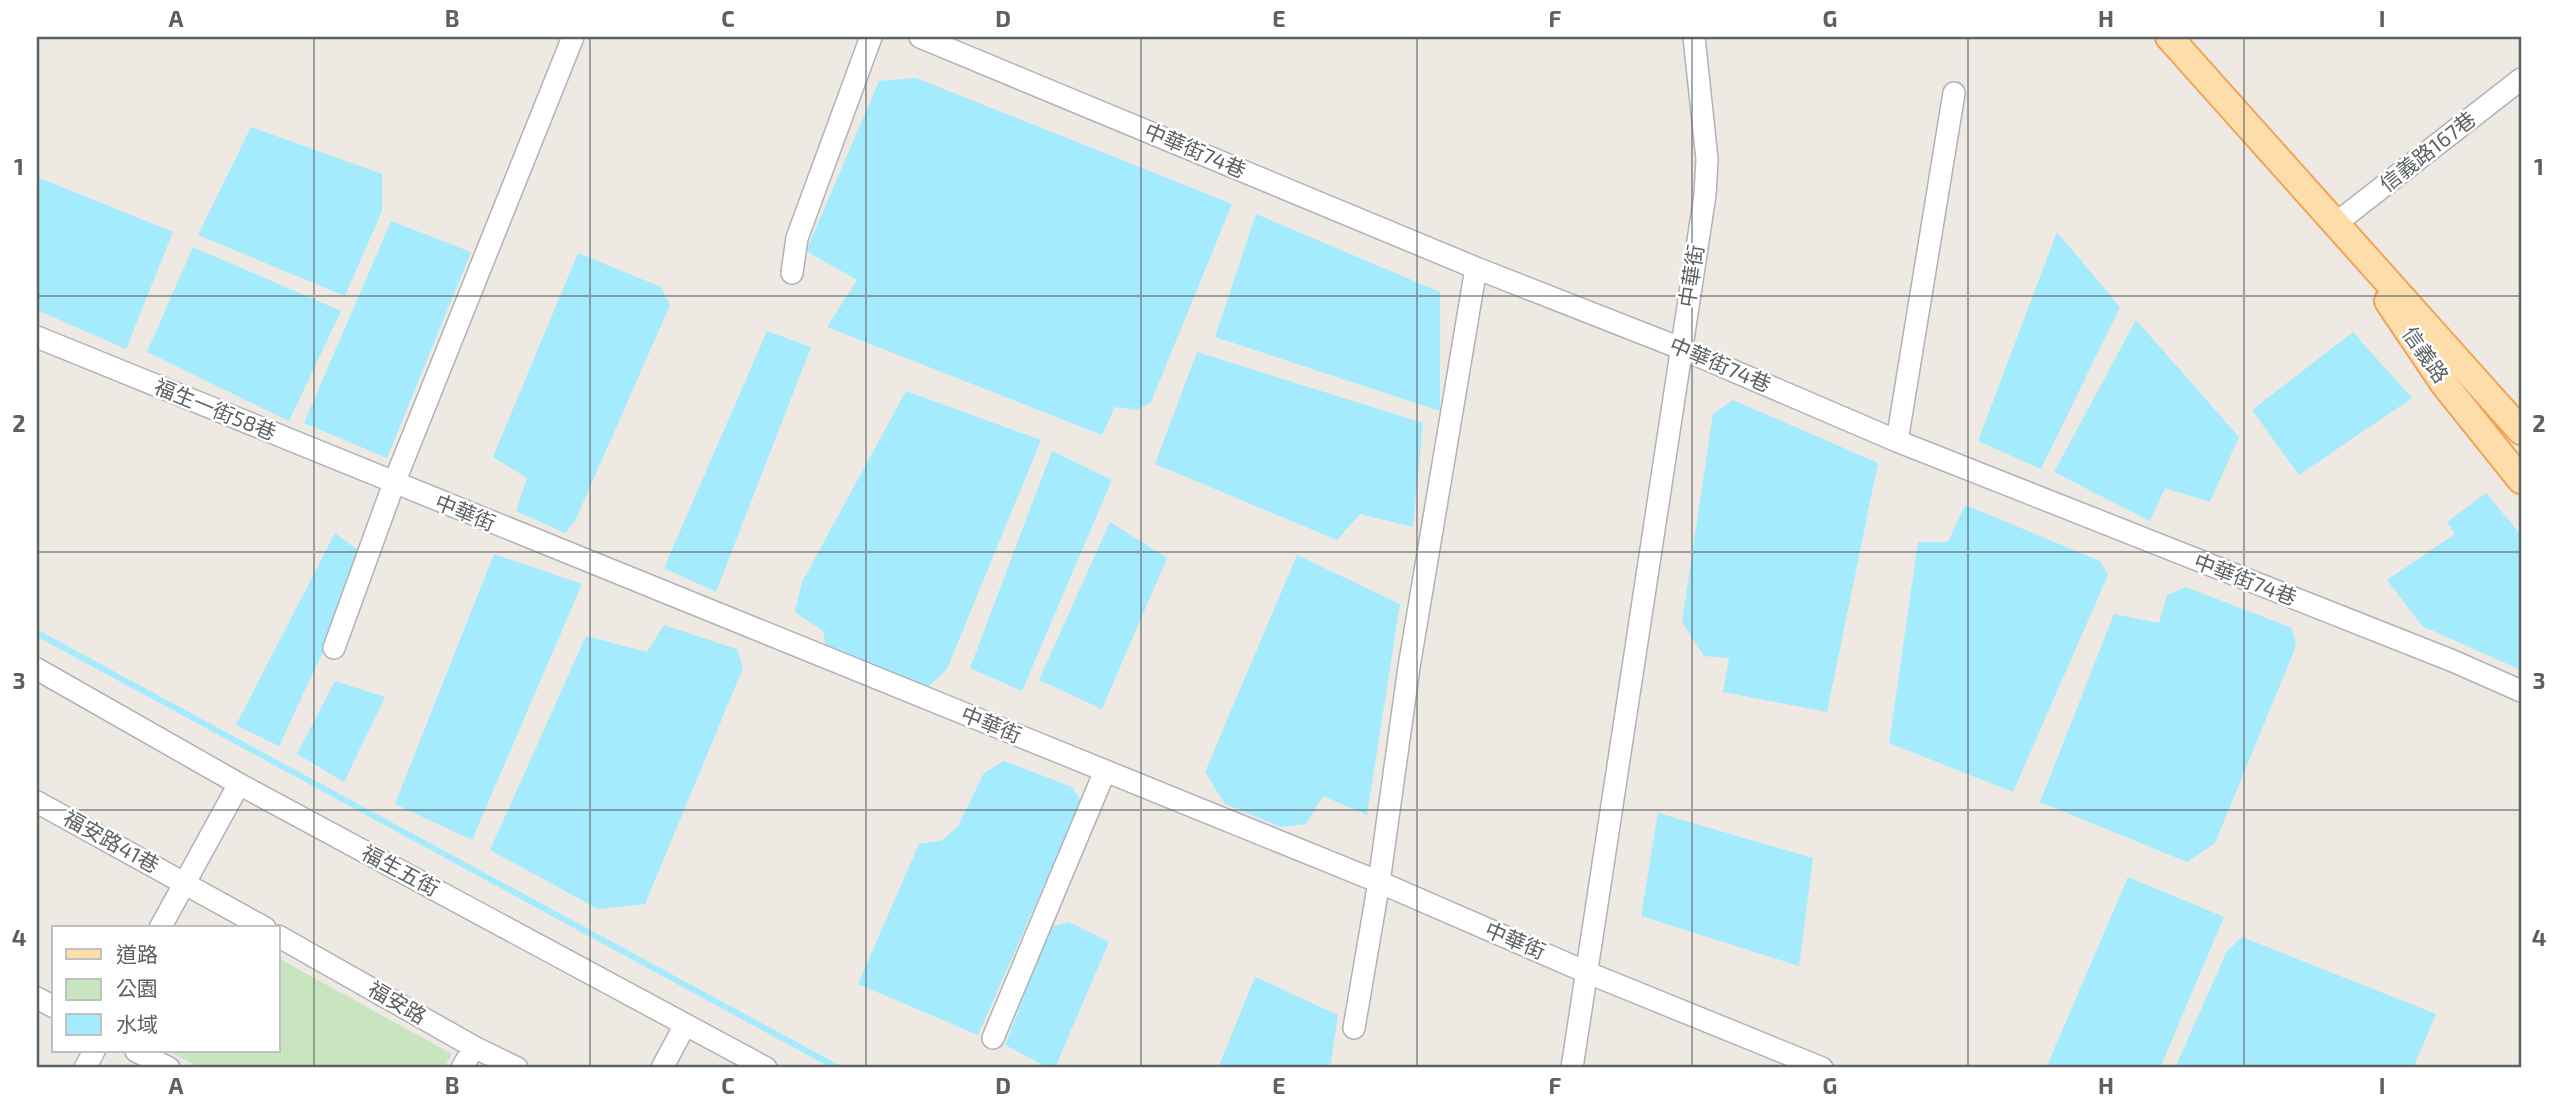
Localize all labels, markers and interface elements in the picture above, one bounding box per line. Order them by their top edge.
text: A [168,4,184,32]
text: B [445,4,459,32]
text: C [721,4,735,32]
text: D [995,4,1011,32]
text: E [1272,4,1286,32]
text: F [1549,4,1562,32]
text: G [1823,4,1837,32]
text: H [2098,4,2114,32]
text: I [2379,4,2385,32]
street label: 信義路167巷 [2374,106,2480,196]
street label: 中華街74巷 [1141,117,1250,182]
text: 1 [14,152,24,180]
text: 1 [2534,152,2544,180]
street label: 中華街 [1673,243,1708,309]
street label: 信義路 [2398,321,2455,387]
street label: 中華街74巷 [1666,331,1775,396]
street label: 福生一街58巷 [151,373,280,444]
text: 2 [12,409,26,437]
text: 2 [2532,409,2546,437]
street label: 中華街 [432,488,499,535]
street label: 中華街74巷 [2191,548,2300,610]
text: 3 [12,666,26,694]
text: 3 [2532,666,2546,694]
street label: 中華街 [958,700,1025,747]
street label: 福安路41巷 [60,804,164,877]
street label: 福生五街 [358,839,444,900]
street label: 中華街 [1482,916,1549,963]
text: 4 [12,923,26,951]
text: 4 [2532,923,2546,951]
legend [52,926,280,1052]
text: 道路 [116,941,158,966]
text: 公園 [116,975,158,1000]
street label: 福安路 [364,975,431,1028]
text: 水域 [116,1011,158,1036]
text: A [168,1071,184,1099]
text: B [445,1071,459,1099]
text: C [721,1071,735,1099]
text: D [995,1071,1011,1099]
text: E [1272,1071,1286,1099]
text: F [1549,1071,1562,1099]
text: G [1823,1071,1837,1099]
text: H [2098,1071,2114,1099]
text: I [2379,1071,2385,1099]

